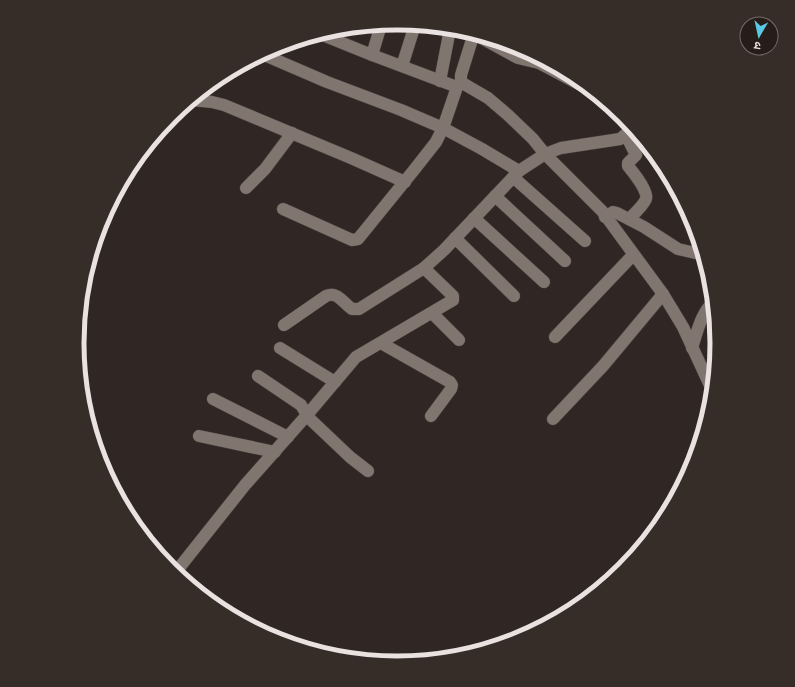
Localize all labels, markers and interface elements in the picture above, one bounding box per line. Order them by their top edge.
north arrow [739,16,779,56]
text: उ [753,38,762,53]

